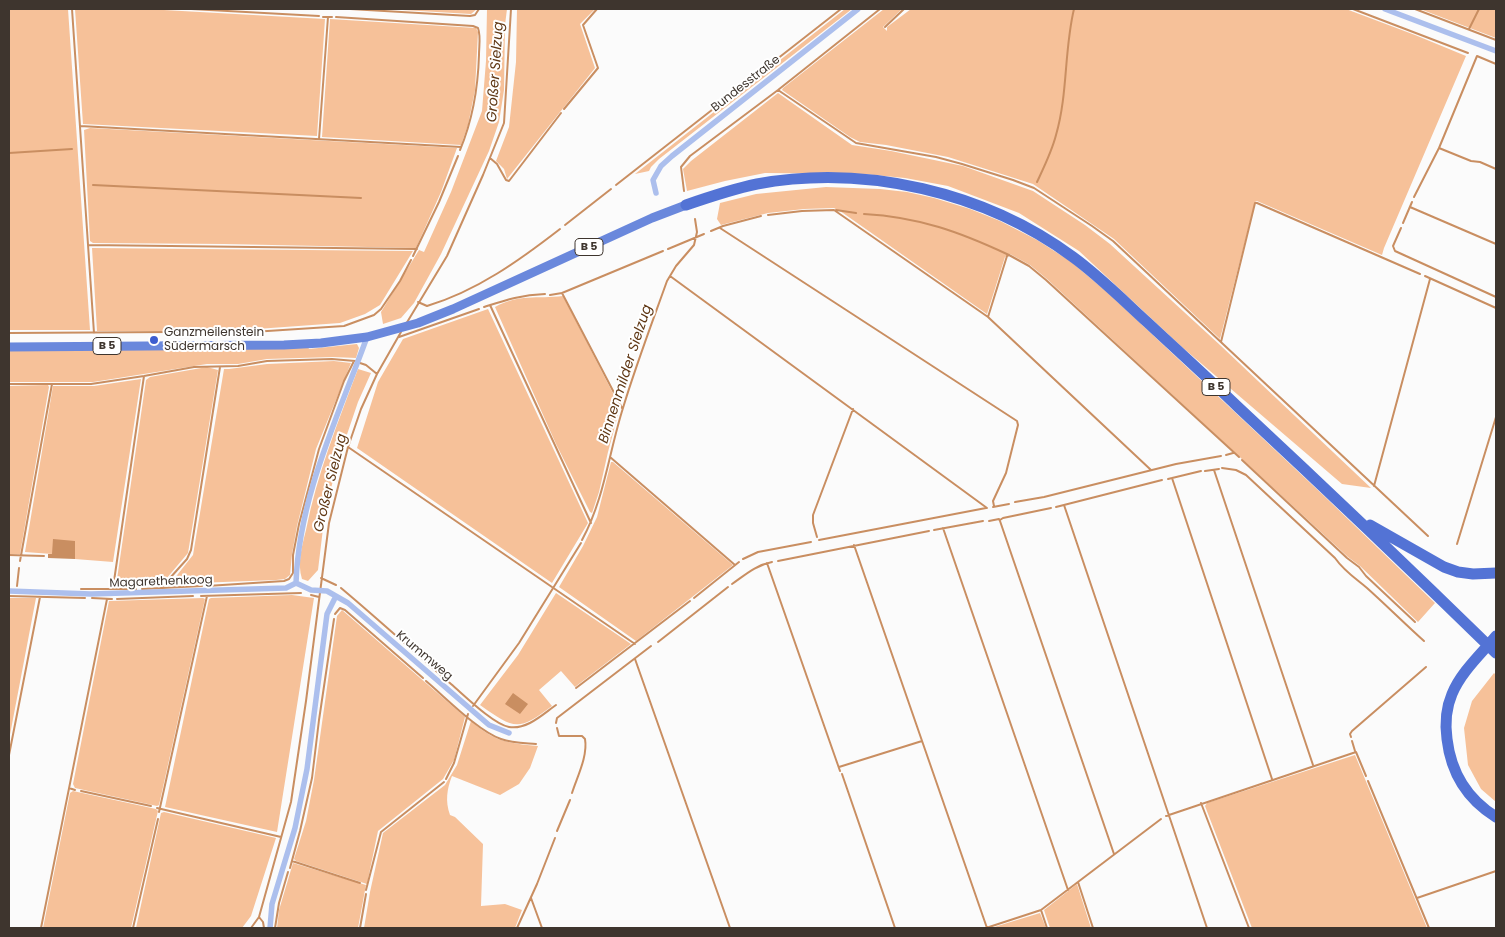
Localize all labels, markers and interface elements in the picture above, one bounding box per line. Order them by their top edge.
water label: Großer Sielzug [484,21,508,123]
street label: Bundesstraße [709,53,783,115]
road number: B 5 [575,238,603,256]
water label: Binnenmilder Sielzug [596,302,656,446]
place label: Ganzmeilenstein Südermarsch [164,326,264,354]
marker: Ganzmeilenstein Südermarsch [148,334,160,346]
road number: B 5 [93,338,121,354]
road number: B 5 [1202,378,1230,396]
water label: Großer Sielzug [311,432,351,534]
street label: Magarethenkoog [109,573,213,591]
street label: Krummweg [393,628,455,684]

